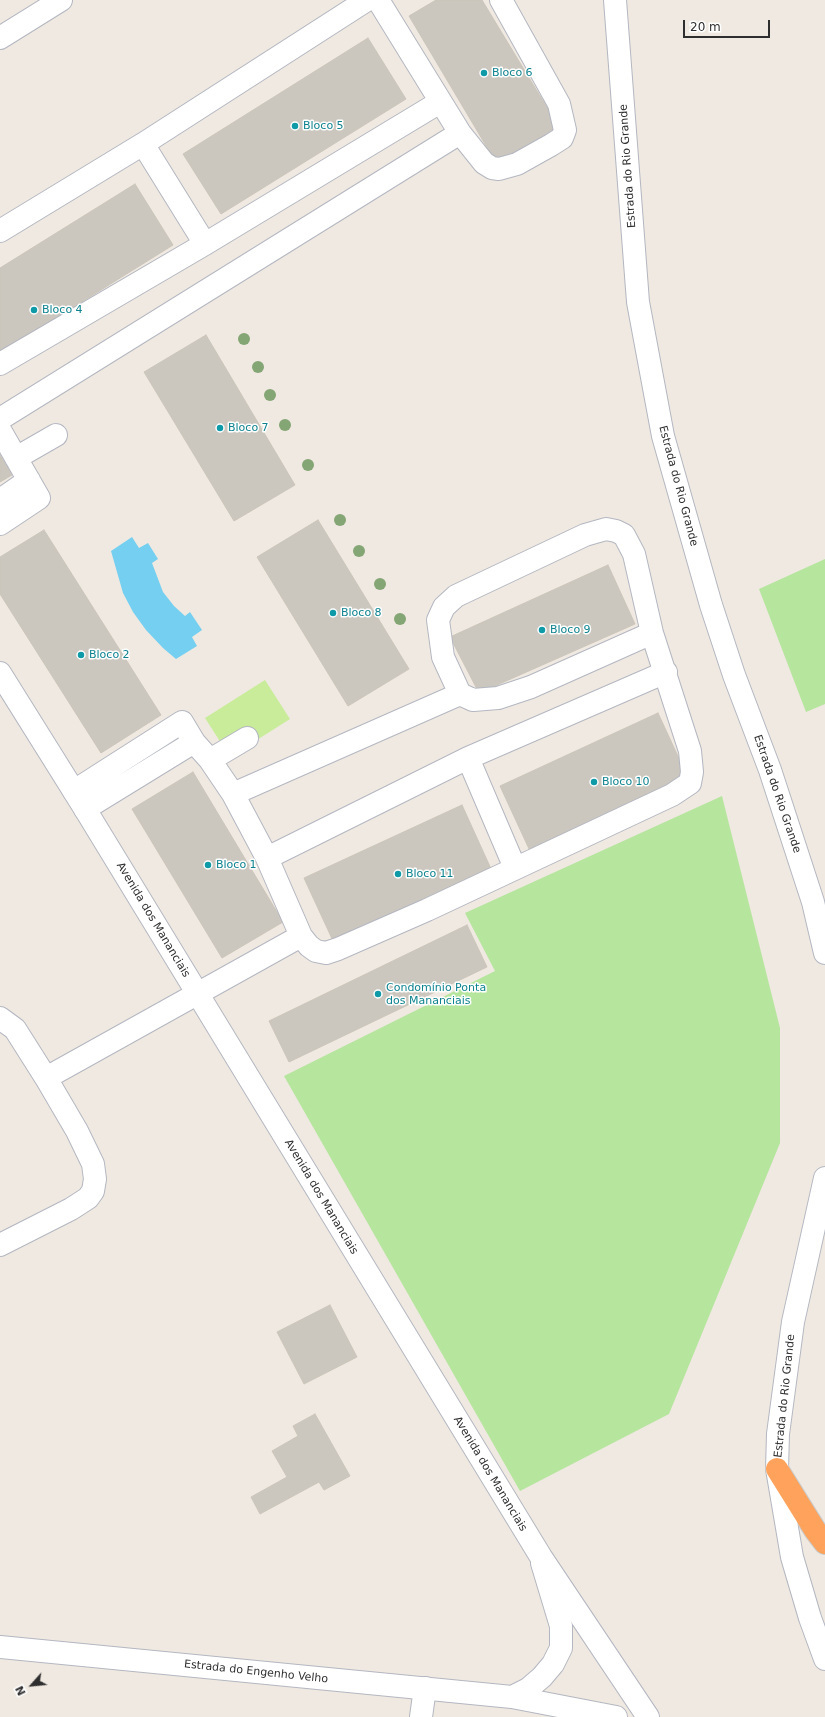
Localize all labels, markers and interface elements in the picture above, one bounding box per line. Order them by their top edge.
scale bar [685,12,772,38]
text: 20 m [690,20,721,34]
place label: Bloco 6 [492,66,533,80]
marker: Bloco 6 [479,68,489,78]
street label: Estrada do Rio Grande [617,104,639,228]
place label: Bloco 5 [303,119,344,133]
marker: Bloco 5 [290,121,300,131]
place label: Bloco 4 [42,303,83,317]
marker: Bloco 4 [29,305,39,315]
place label: Bloco 7 [228,421,269,435]
marker: Bloco 7 [215,423,225,433]
street label: Estrada do Rio Grande [656,424,700,548]
place label: Bloco 8 [341,606,382,620]
marker: Bloco 8 [328,608,338,618]
place label: Bloco 9 [550,623,591,637]
marker: Bloco 9 [537,625,547,635]
place label: Bloco 2 [89,648,130,662]
marker: Bloco 2 [76,650,86,660]
street label: Estrada do Rio Grande [751,733,803,855]
place label: Bloco 10 [602,775,650,789]
marker: Bloco 10 [589,777,599,787]
place label: Bloco 1 [216,858,257,872]
street label: Avenida dos Mananciais [113,860,193,980]
marker: Bloco 1 [203,860,213,870]
place label: Bloco 11 [406,867,454,881]
marker: Bloco 11 [393,869,403,879]
place label: Condomínio Ponta dos Mananciais [386,981,486,1007]
marker: Condomínio Ponta dos Mananciais [373,989,383,999]
street label: Avenida dos Mananciais [281,1137,361,1257]
street label: Estrada do Rio Grande [772,1334,798,1458]
street label: Avenida dos Mananciais [450,1414,530,1534]
street label: Estrada do Engenho Velho [183,1658,329,1686]
north arrow [12,1665,52,1705]
text: N [13,1684,29,1698]

